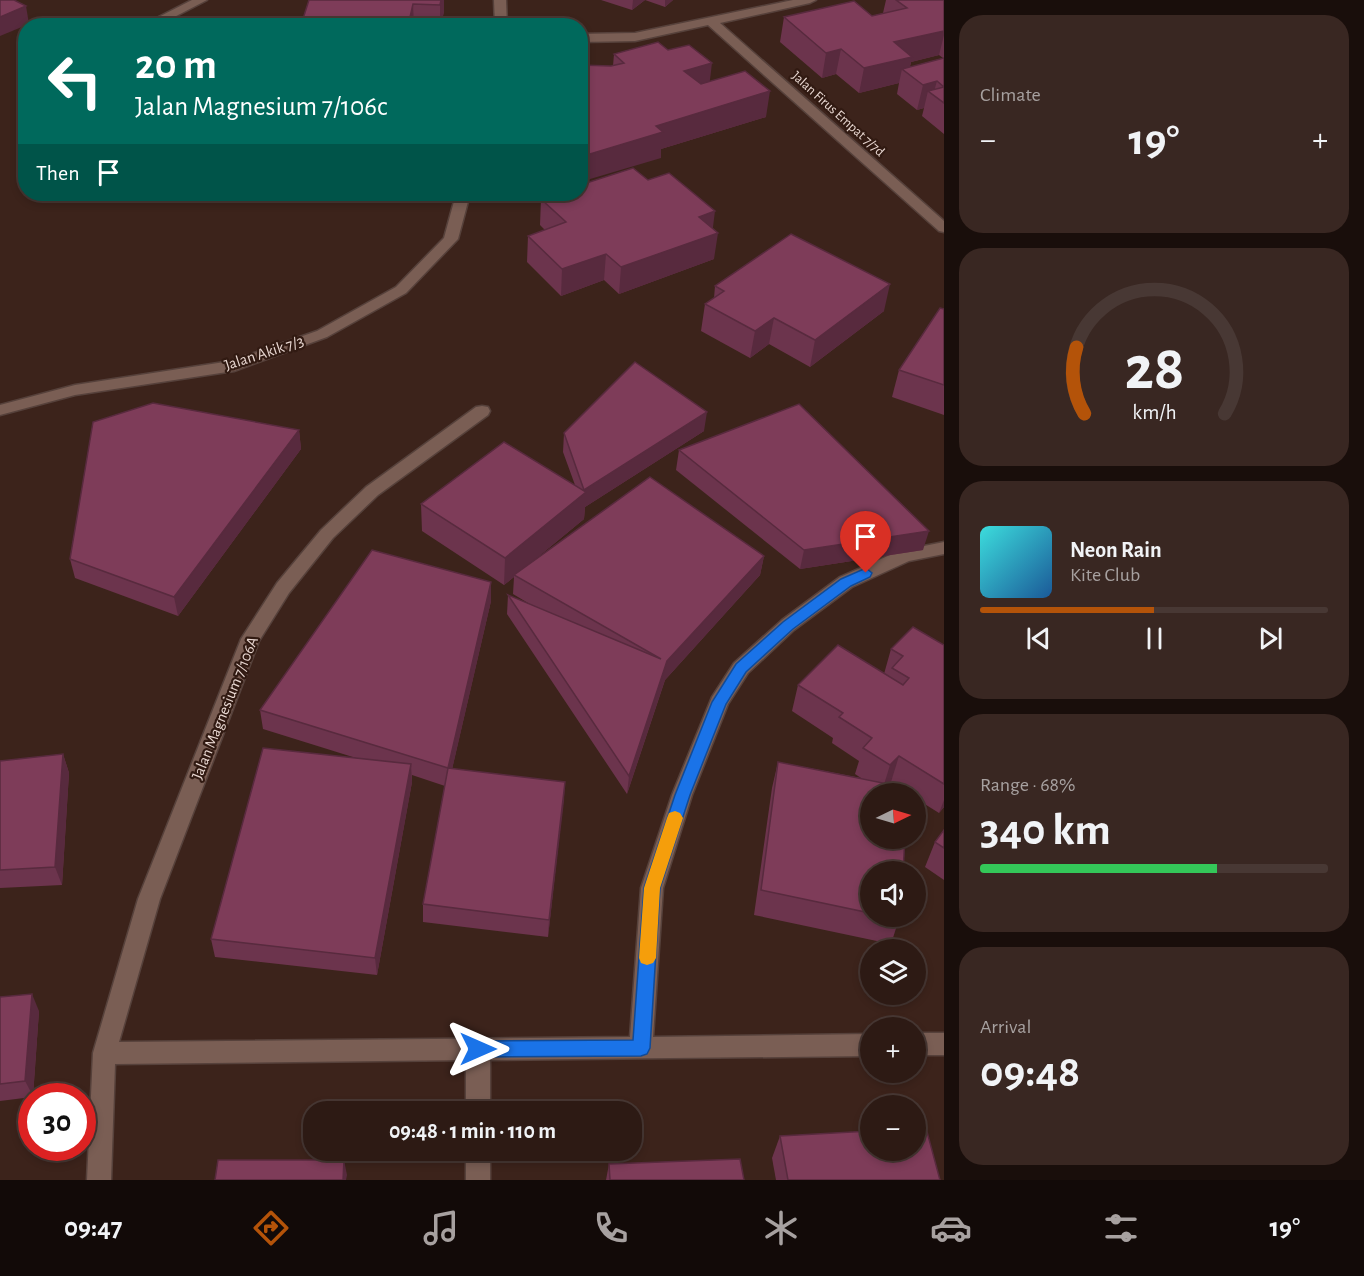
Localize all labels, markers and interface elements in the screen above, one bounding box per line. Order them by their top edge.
icon: left [36,42,114,120]
text: 20 m [135,44,217,86]
street label: Jalan Firus Empat 7/7d [789,69,887,159]
text: Climate [980,85,1041,105]
text: Jalan Magnesium 7/106c [135,93,387,120]
text: 19° [1128,118,1180,163]
text: − [980,124,996,157]
text: + [1312,124,1328,157]
icon: arrive [92,156,125,189]
text: Then [36,162,80,184]
street label: Jalan Akik 7/3 [222,333,306,373]
text: 28 [1124,338,1184,400]
text: km/h [1132,402,1176,423]
pin [840,511,891,573]
icon: arrive [849,520,882,553]
text: Neon Rain [1070,539,1162,561]
text: Kite Club [1070,565,1140,585]
icon: previous [1022,622,1055,655]
icon: pause [1138,622,1171,655]
icon: next [1254,622,1287,655]
street label: Jalan Magnesium 7/106A [189,634,261,782]
text: Range · 68% [980,775,1076,795]
north arrow [860,783,926,849]
map controls [860,783,926,1161]
text: 340 km [980,808,1111,853]
button: sound [860,861,926,927]
button: layers [860,939,926,1005]
position arrow [446,1017,510,1081]
button: + [860,1017,926,1083]
text: Arrival [980,1017,1031,1037]
text: 09:48 [980,1050,1080,1095]
speed limit sign: 30 [18,1083,96,1161]
button: − [860,1095,926,1161]
text: 09:48 · 1 min · 110 m [389,1120,556,1142]
icon: directions [250,1207,292,1249]
icon: music [420,1207,462,1249]
icon: phone [590,1207,632,1249]
icon: climate [760,1207,802,1249]
icon: car [930,1207,972,1249]
icon: filters [1100,1207,1142,1249]
text: 09:47 [64,1214,122,1241]
text: 19° [1269,1214,1300,1241]

